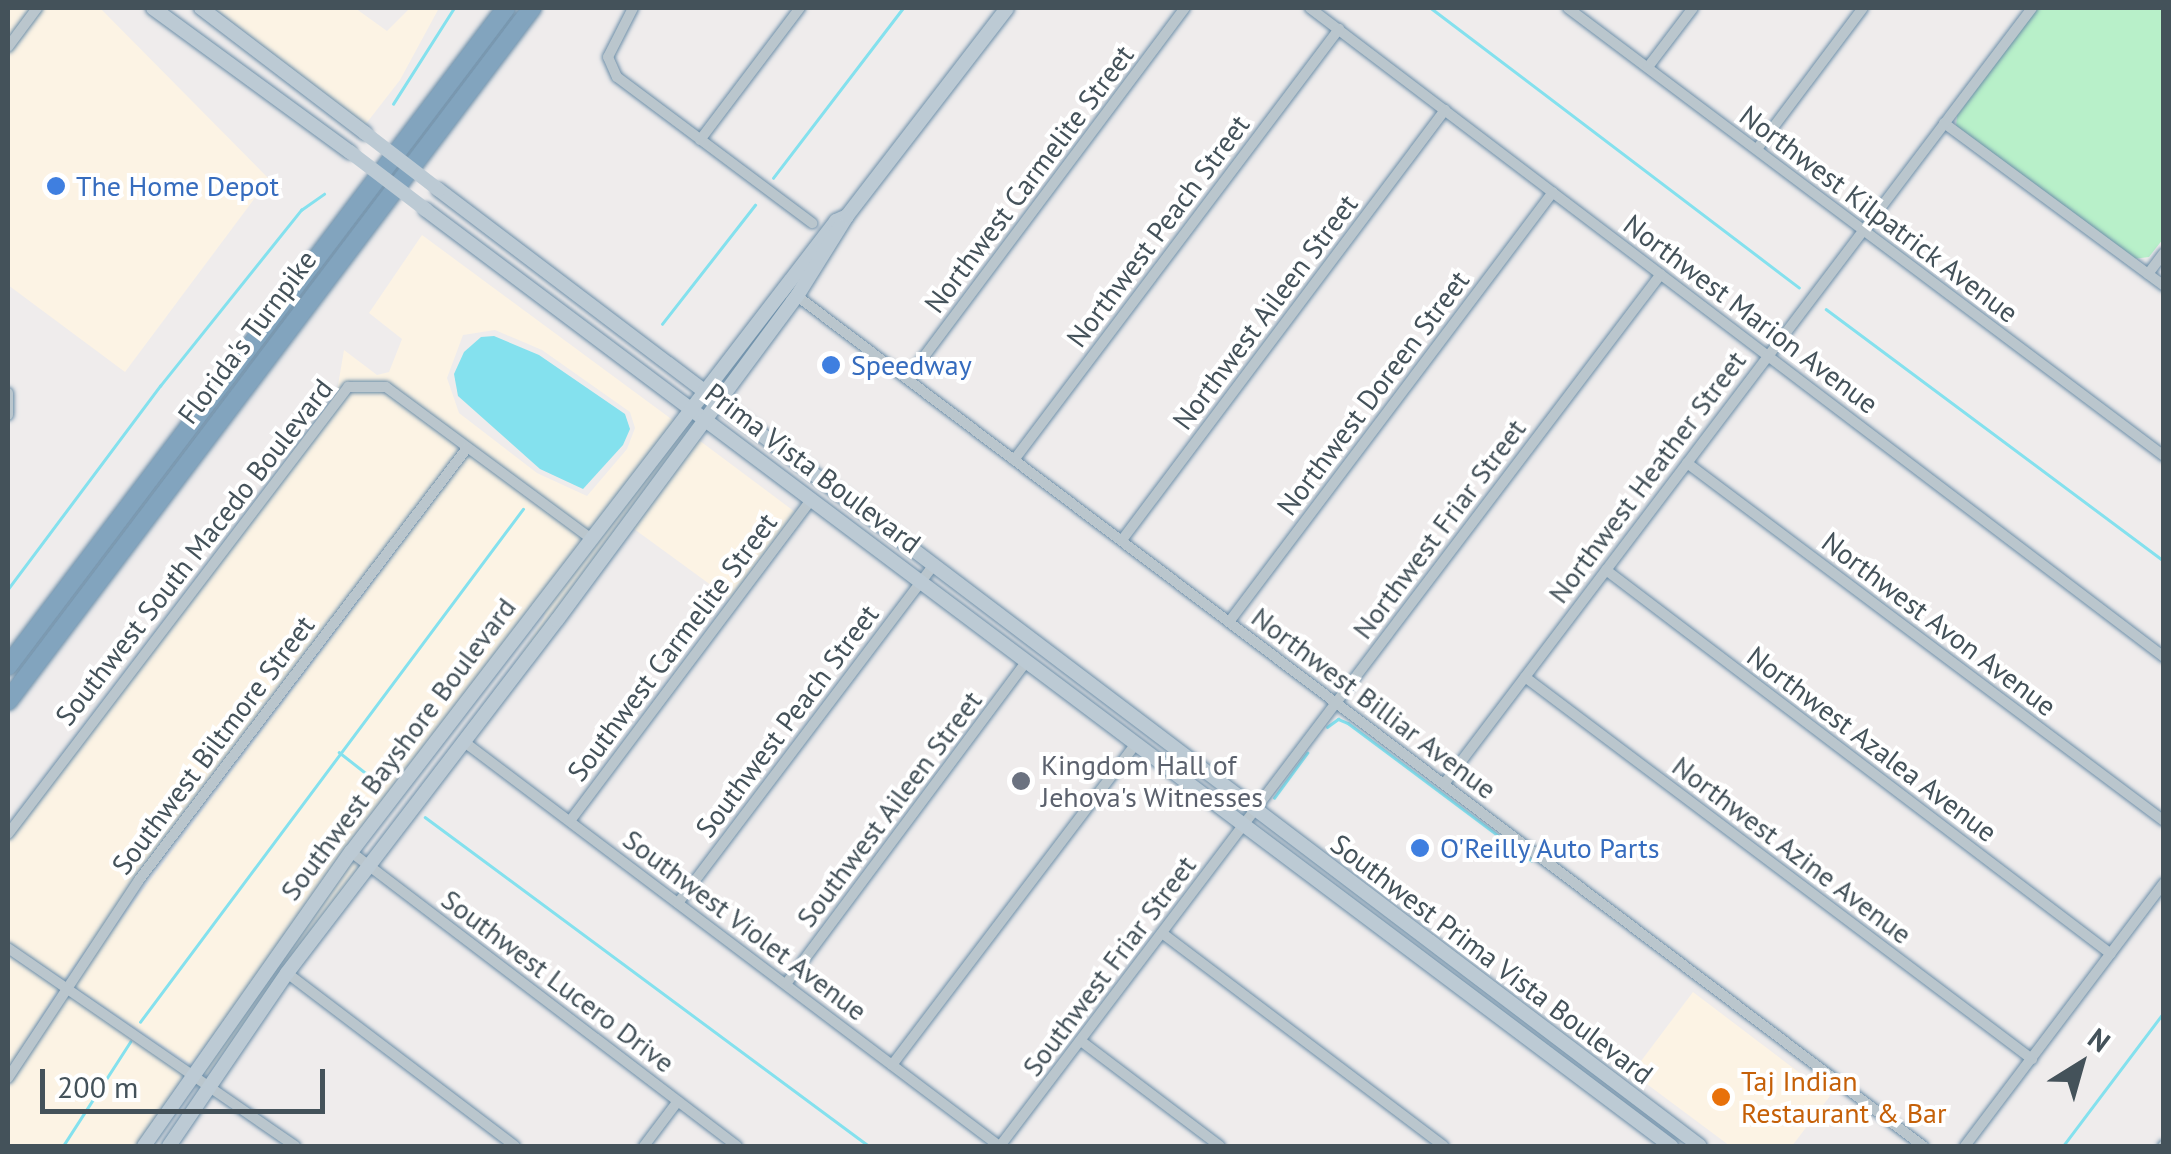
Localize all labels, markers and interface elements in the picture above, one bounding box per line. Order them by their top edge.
street label: Northwest Carmelite Street [917,39,1141,319]
street label: Northwest Kilpatrick Avenue [1733,98,2025,330]
street label: Northwest Peach Street [1060,108,1256,354]
place label: The Home Depot [76,169,279,203]
marker: The Home Depot [45,175,67,197]
street label: Northwest Aileen Street [1165,187,1365,437]
street label: Northwest Marion Avenue [1617,207,1885,421]
street label: Florida's Turnpike [171,243,323,431]
street label: Northwest Doreen Street [1270,264,1476,522]
street label: Northwest Heather Street [1541,344,1753,610]
place label: Speedway [851,348,972,382]
marker: Speedway [820,354,842,376]
street label: Southwest South Macedo Boulevard [48,372,340,732]
street label: Prima Vista Boulevard [698,376,928,560]
street label: Northwest Friar Street [1345,413,1533,645]
street label: Southwest Carmelite Street [560,506,784,788]
street label: Northwest Avon Avenue [1815,524,2063,724]
street label: Southwest Bayshore Boulevard [273,591,523,907]
street label: Southwest Peach Street [689,598,885,844]
street label: Northwest Billiar Avenue [1245,600,1503,806]
street label: Southwest Biltmore Street [105,609,321,881]
street label: Northwest Azalea Avenue [1740,639,2004,849]
street label: Southwest Aileen Street [789,684,989,934]
place label: Kingdom Hall of Jehova's Witnesses [1041,748,1263,814]
street label: Northwest Azine Avenue [1665,749,1919,951]
marker: Kingdom Hall of Jehova's Witnesses [1010,770,1032,792]
street label: Southwest Violet Avenue [616,822,874,1028]
street label: Southwest Prima Vista Boulevard [1324,827,1660,1091]
place label: O'Reilly Auto Parts [1440,831,1661,865]
marker: O'Reilly Auto Parts [1409,837,1431,859]
street label: Southwest Friar Street [1015,849,1203,1083]
street label: Southwest Lucero Drive [435,882,681,1080]
north arrow [2031,1014,2131,1114]
text: N [2081,1019,2118,1060]
scale bar [45,1049,330,1111]
place label: Taj Indian Restaurant & Bar [1741,1064,1947,1130]
text: 200 m [57,1067,138,1106]
marker: Taj Indian Restaurant & Bar [1710,1086,1732,1108]

